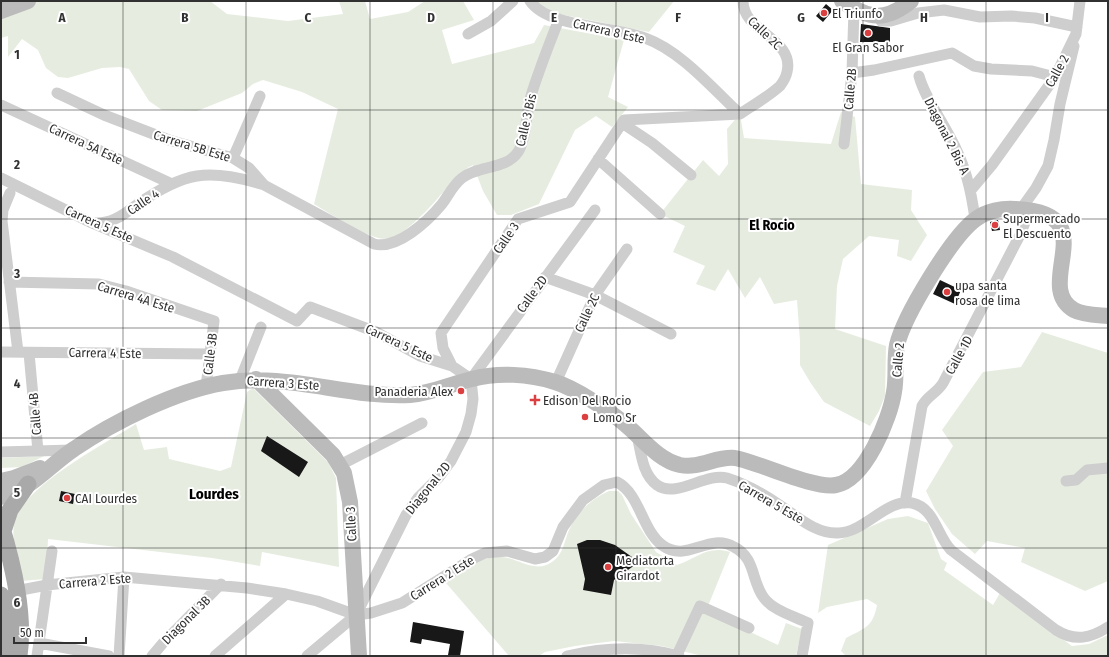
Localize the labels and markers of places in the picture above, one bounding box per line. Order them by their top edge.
place label: El Triunfo [832,6,882,21]
marker: El Triunfo [819,8,829,18]
marker: El Gran Sabor [863,28,873,38]
place label: El Gran Sabor [832,40,904,55]
place label: Supermercado El Descuento [1003,211,1080,241]
marker: Supermercado El Descuento [990,220,1000,230]
place label: upa santa rosa de lima [955,278,1020,308]
marker: upa santa rosa de lima [942,287,952,297]
place label: Panaderia Alex [374,384,453,399]
marker: Panaderia Alex [456,386,466,396]
place label: Edison Del Rocio [543,393,631,408]
marker: Edison Del Rocio [530,395,540,405]
place label: Lomo Sr [593,410,637,425]
marker: Lomo Sr [580,412,590,422]
place label: CAI Lourdes [75,491,138,506]
marker: CAI Lourdes [62,493,72,503]
place label: Mediatorta Girardot [616,553,674,583]
marker: Mediatorta Girardot [603,562,613,572]

